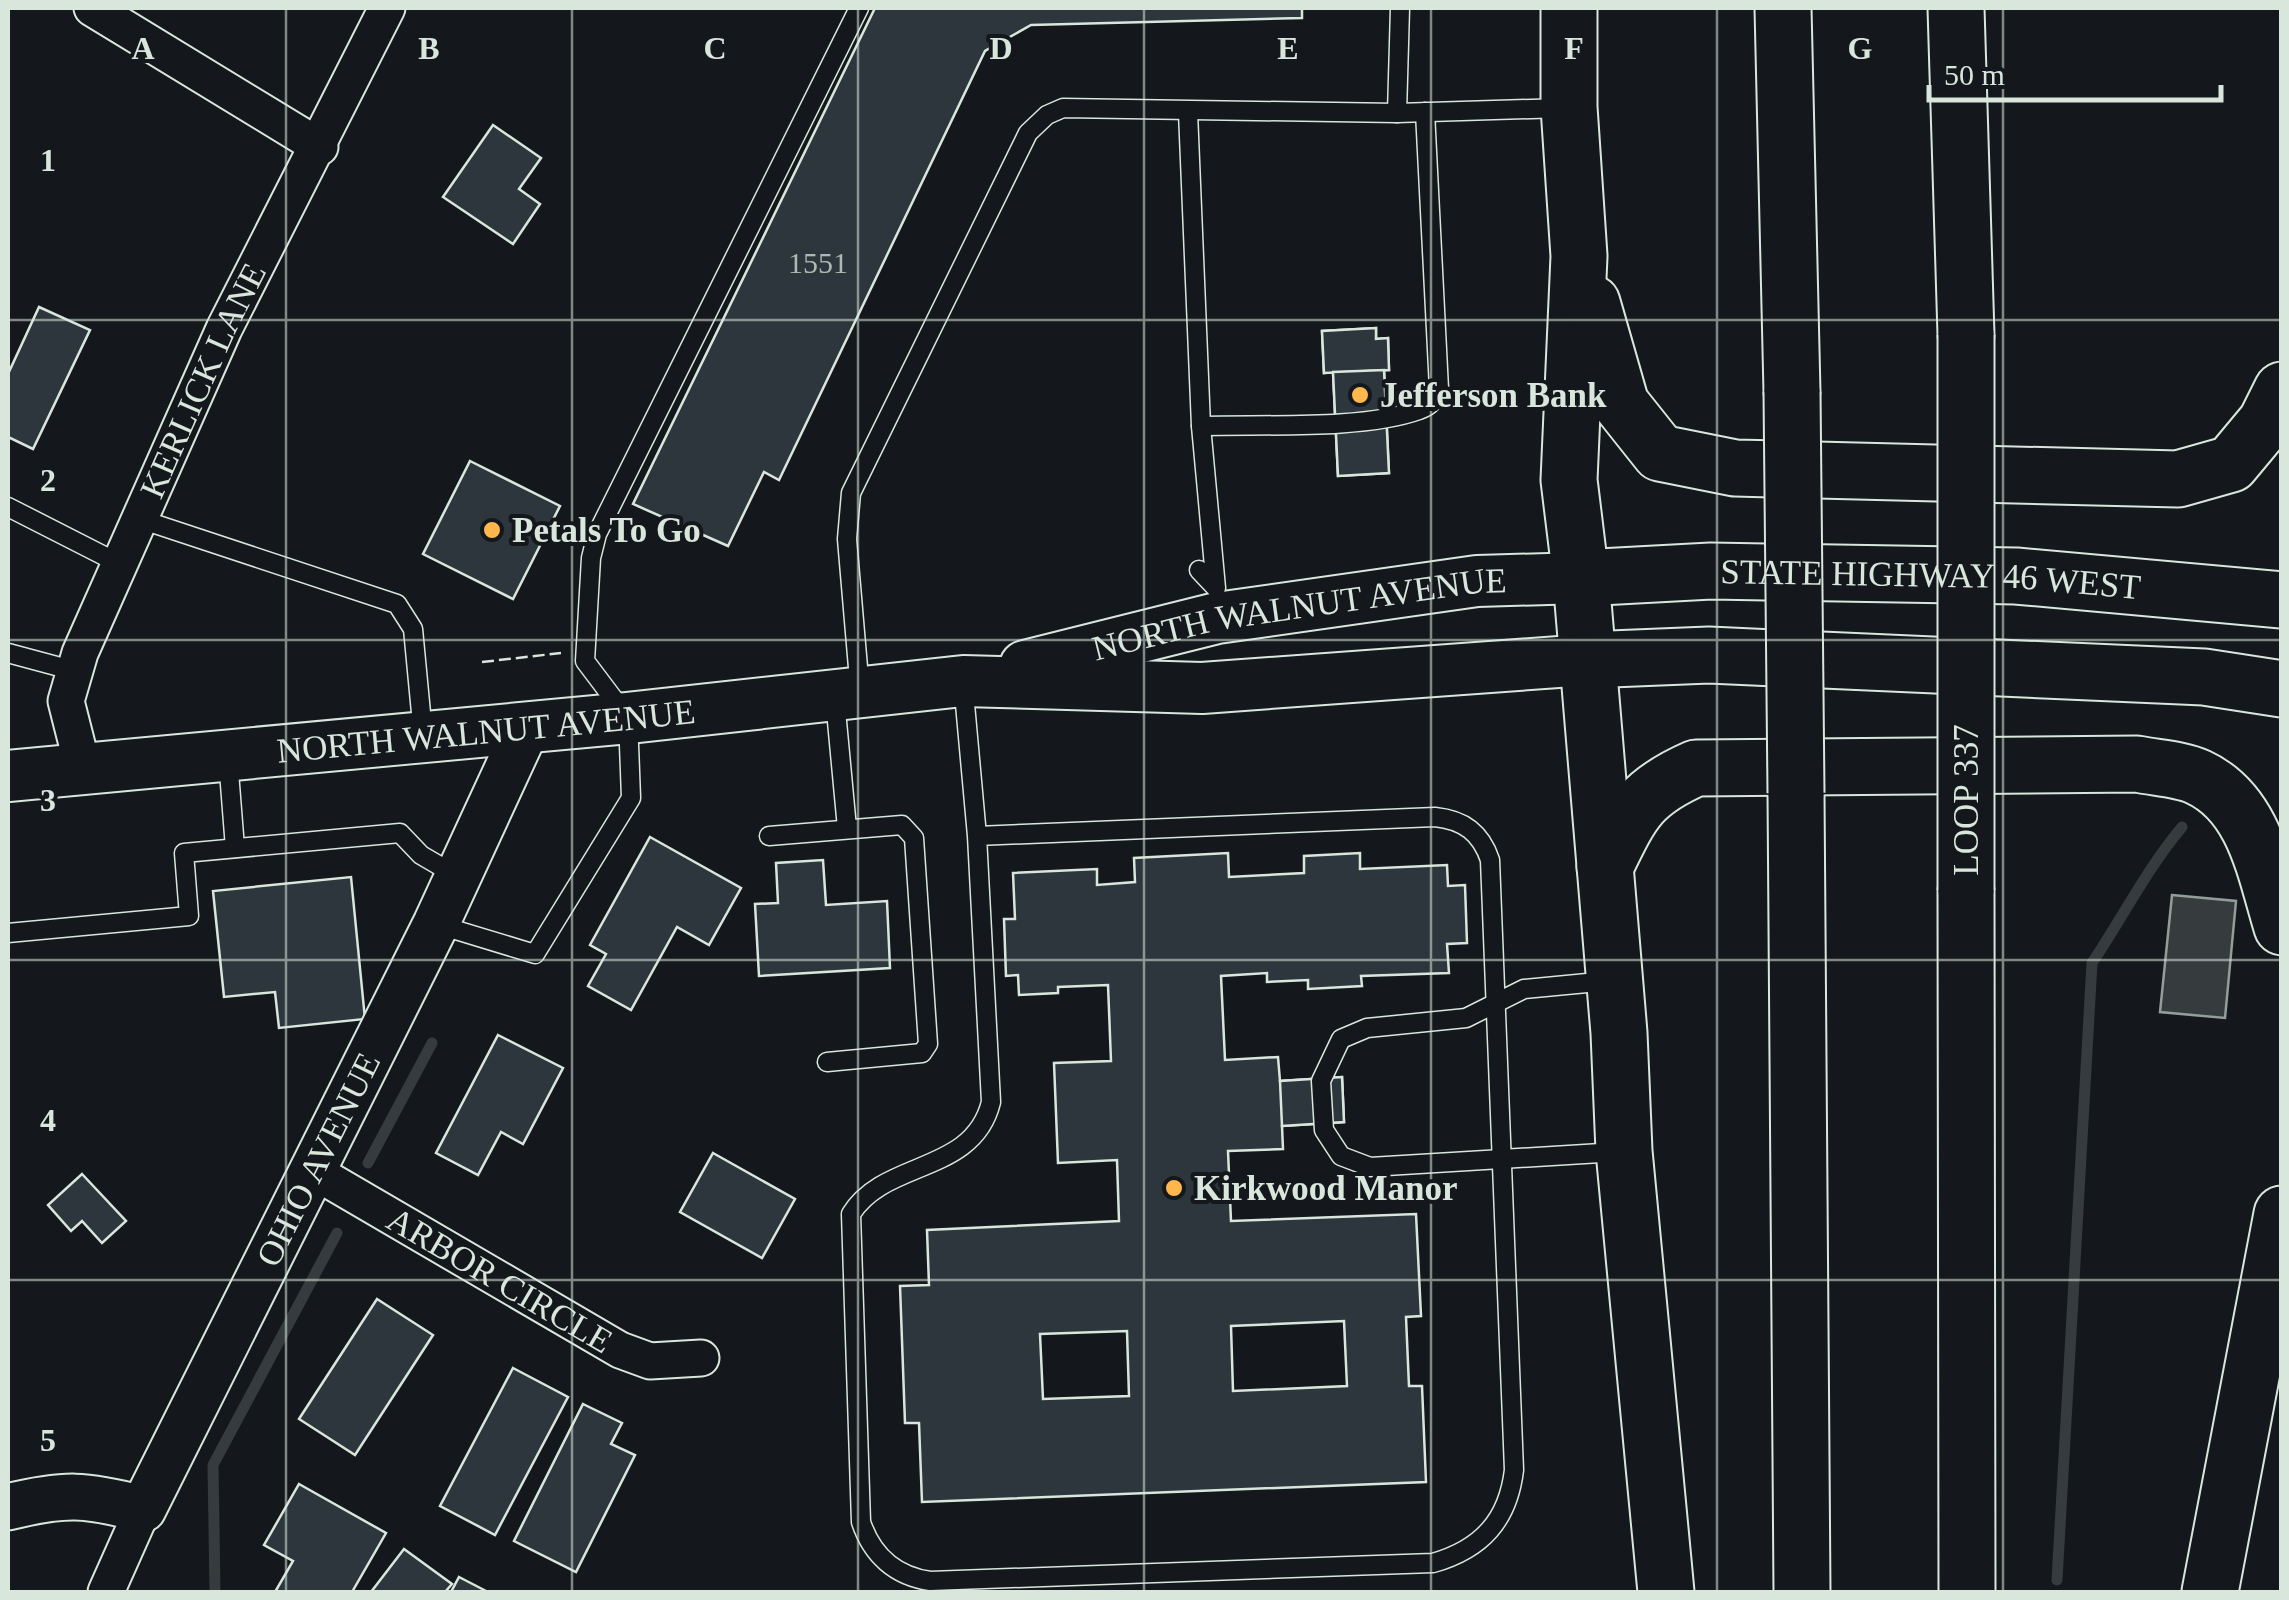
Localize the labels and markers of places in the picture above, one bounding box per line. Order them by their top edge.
place label: Jefferson Bank [1380,376,1607,415]
marker: Jefferson Bank [1349,384,1371,406]
place label: Petals To Go [512,511,701,550]
marker: Petals To Go [481,519,503,541]
place label: Kirkwood Manor [1194,1169,1457,1208]
marker: Kirkwood Manor [1163,1177,1185,1199]

